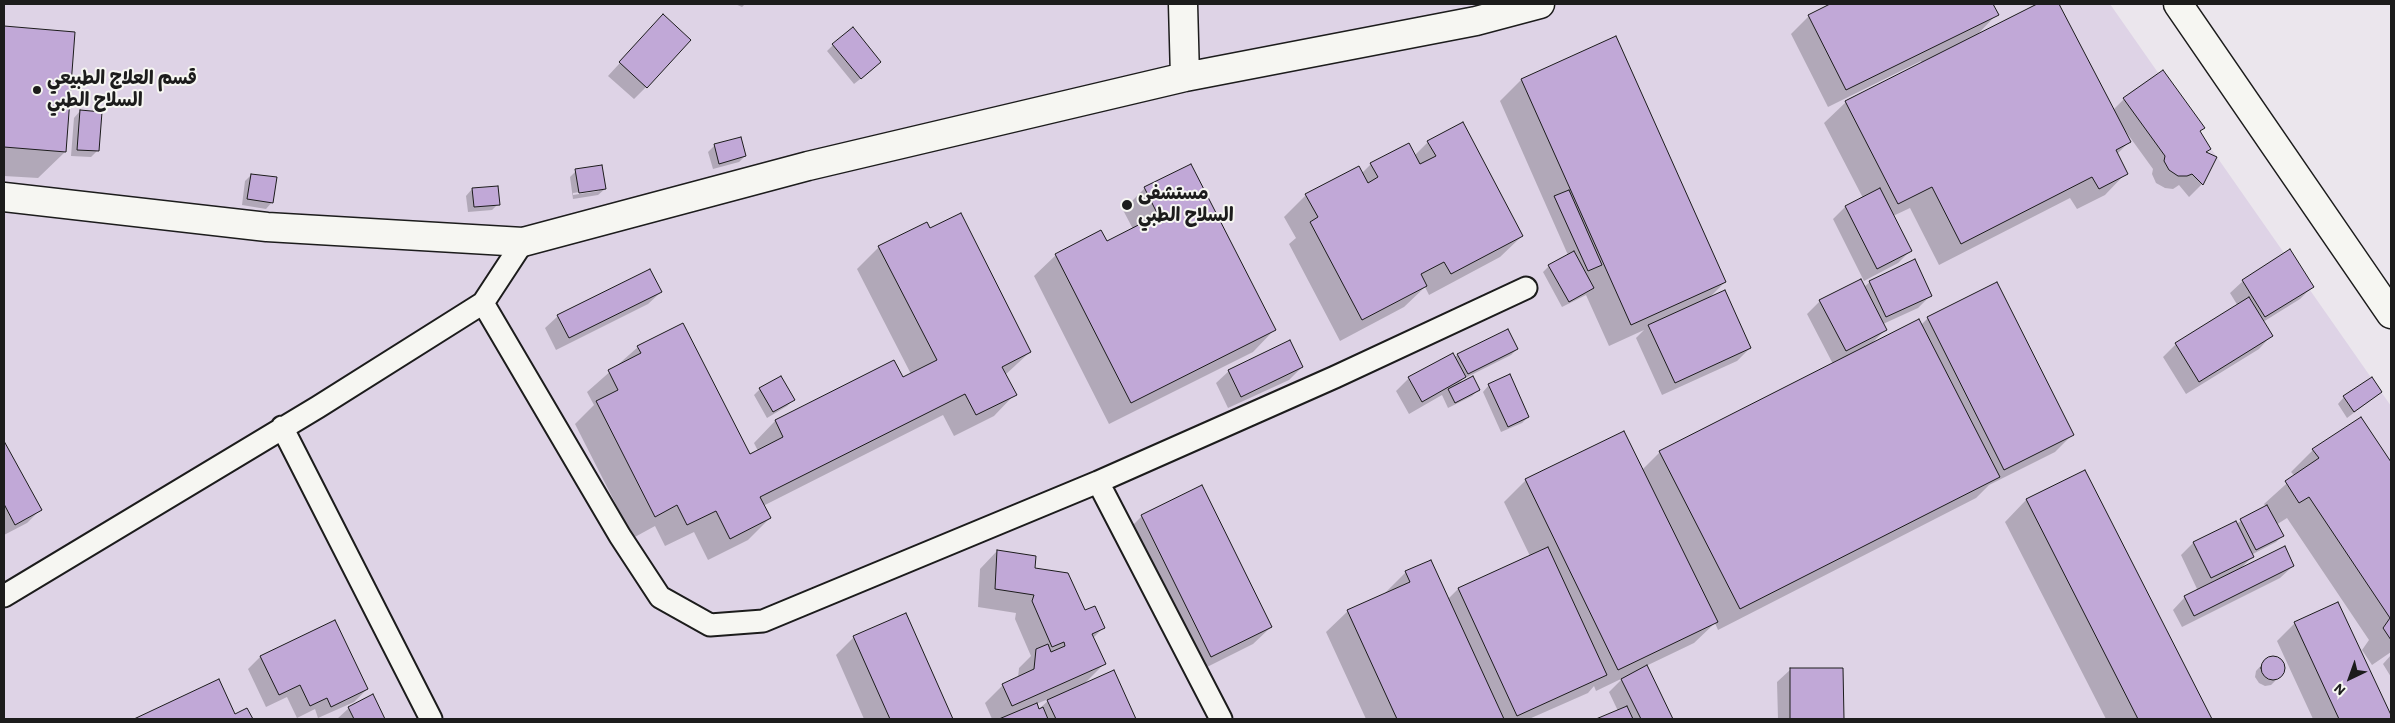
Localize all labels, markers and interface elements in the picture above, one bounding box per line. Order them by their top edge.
place label: قسم العلاج الطبيعي السلاح الطبي [47,68,197,112]
marker: قسم العلاج الطبيعي السلاح الطبي [31,84,43,96]
place label: مستشفى السلاح الطبي [1138,183,1234,227]
marker: مستشفى السلاح الطبي [1120,198,1134,212]
north arrow [2325,653,2375,703]
text: N [2330,680,2349,699]

